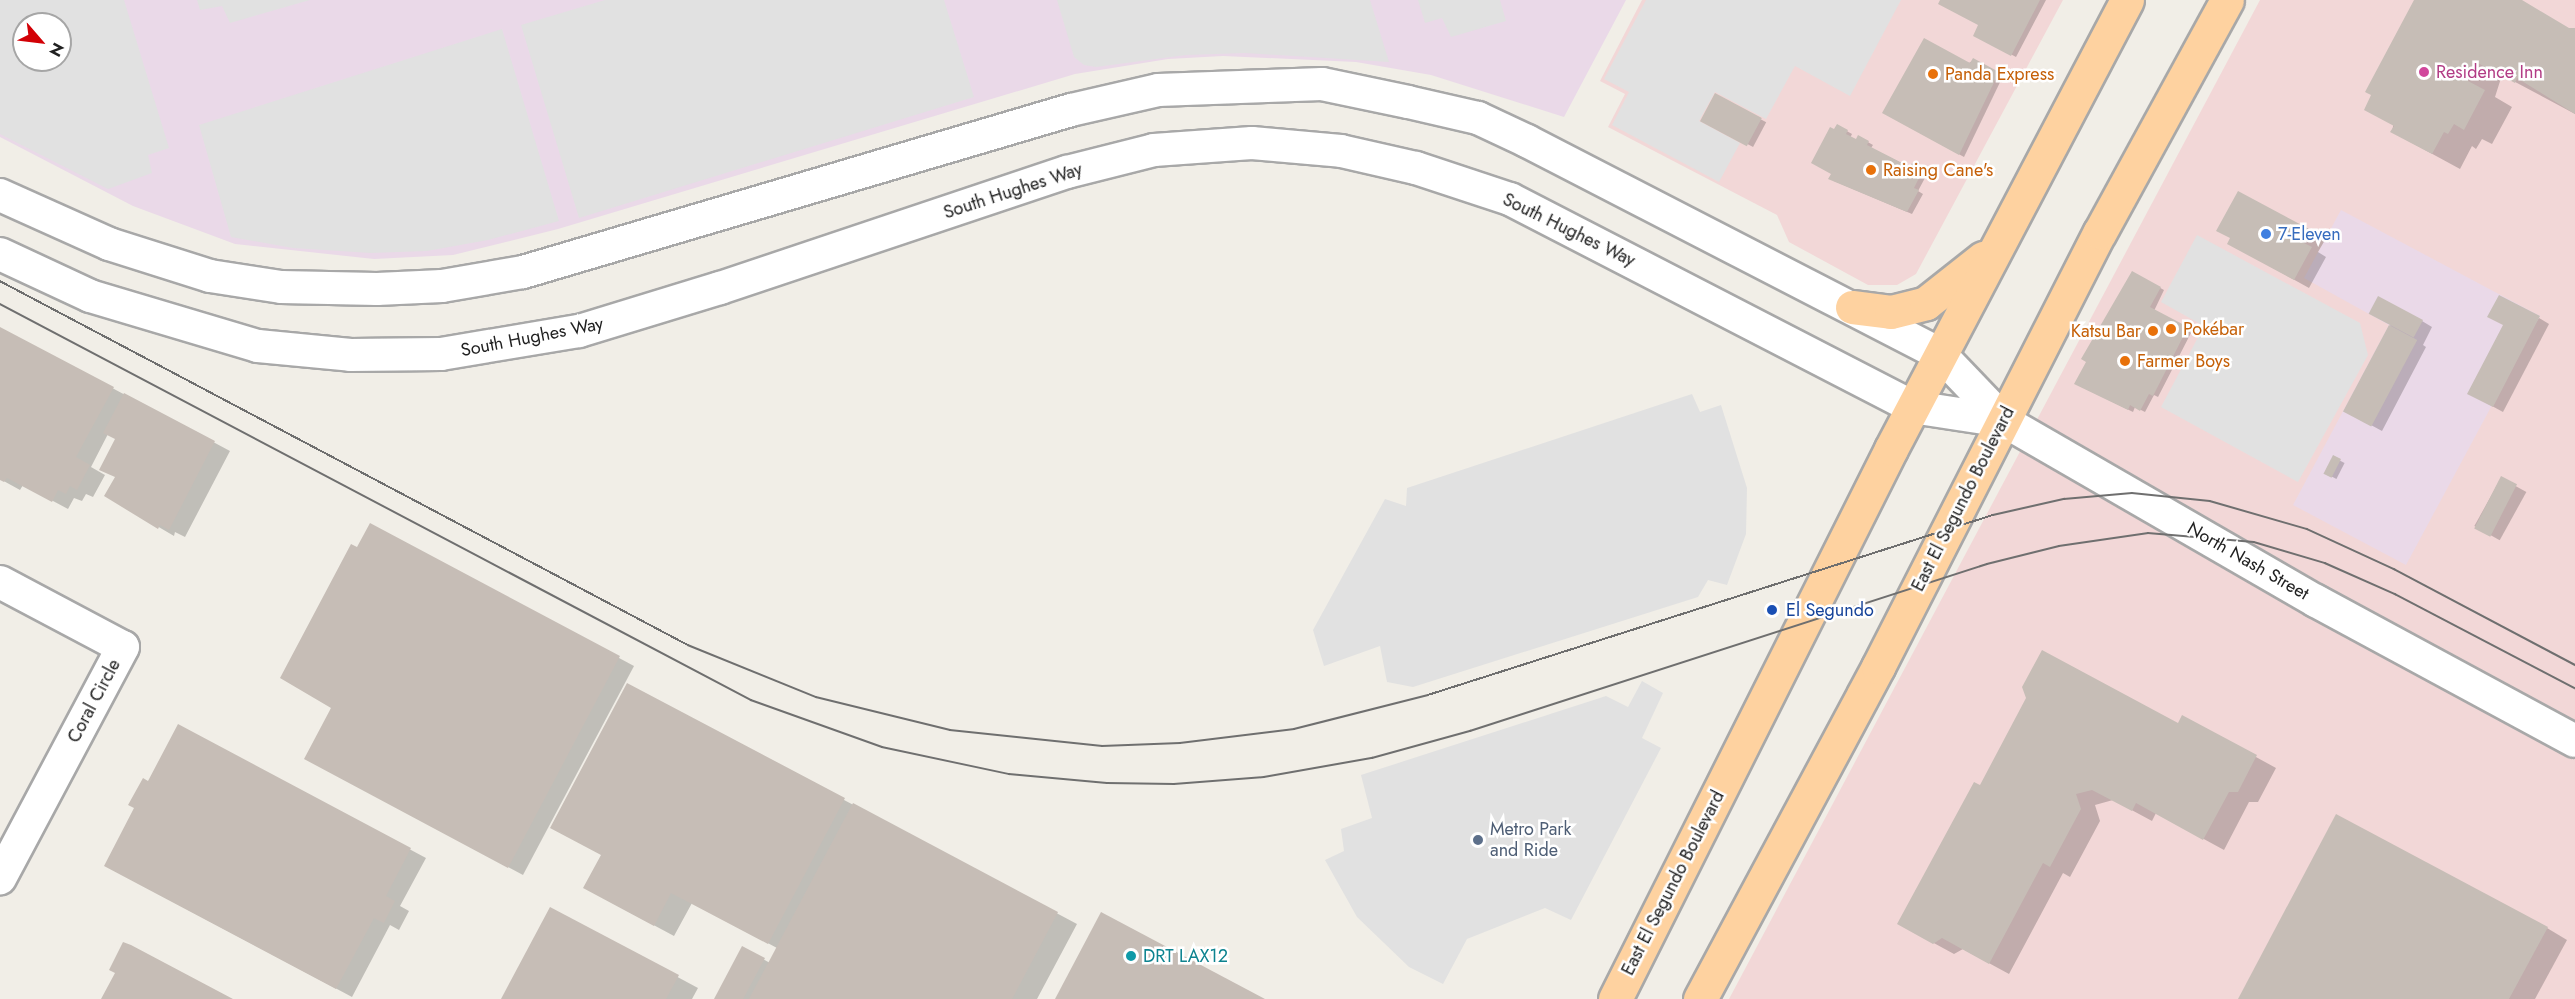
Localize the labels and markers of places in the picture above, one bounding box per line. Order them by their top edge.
place label: Residence Inn [2436,61,2543,83]
place label: Panda Express [1945,63,2054,85]
marker: Residence Inn [2417,65,2431,79]
marker: Panda Express [1926,67,1940,81]
place label: Raising Cane's [1883,159,1993,181]
marker: Raising Cane's [1864,163,1878,177]
place label: 7-Eleven [2278,223,2341,245]
marker: 7-Eleven [2259,227,2273,241]
place label: Pokébar [2183,318,2244,340]
place label: Katsu Bar [2071,320,2141,342]
marker: Pokébar [2164,322,2178,336]
marker: Katsu Bar [2146,324,2160,338]
place label: Farmer Boys [2137,350,2230,372]
marker: Farmer Boys [2118,354,2132,368]
place label: El Segundo [1786,599,1874,621]
marker: El Segundo [1763,601,1781,619]
place label: Metro Park and Ride [1490,819,1571,862]
marker: Metro Park and Ride [1471,833,1485,847]
place label: DRT LAX12 [1143,945,1228,967]
marker: DRT LAX12 [1124,949,1138,963]

